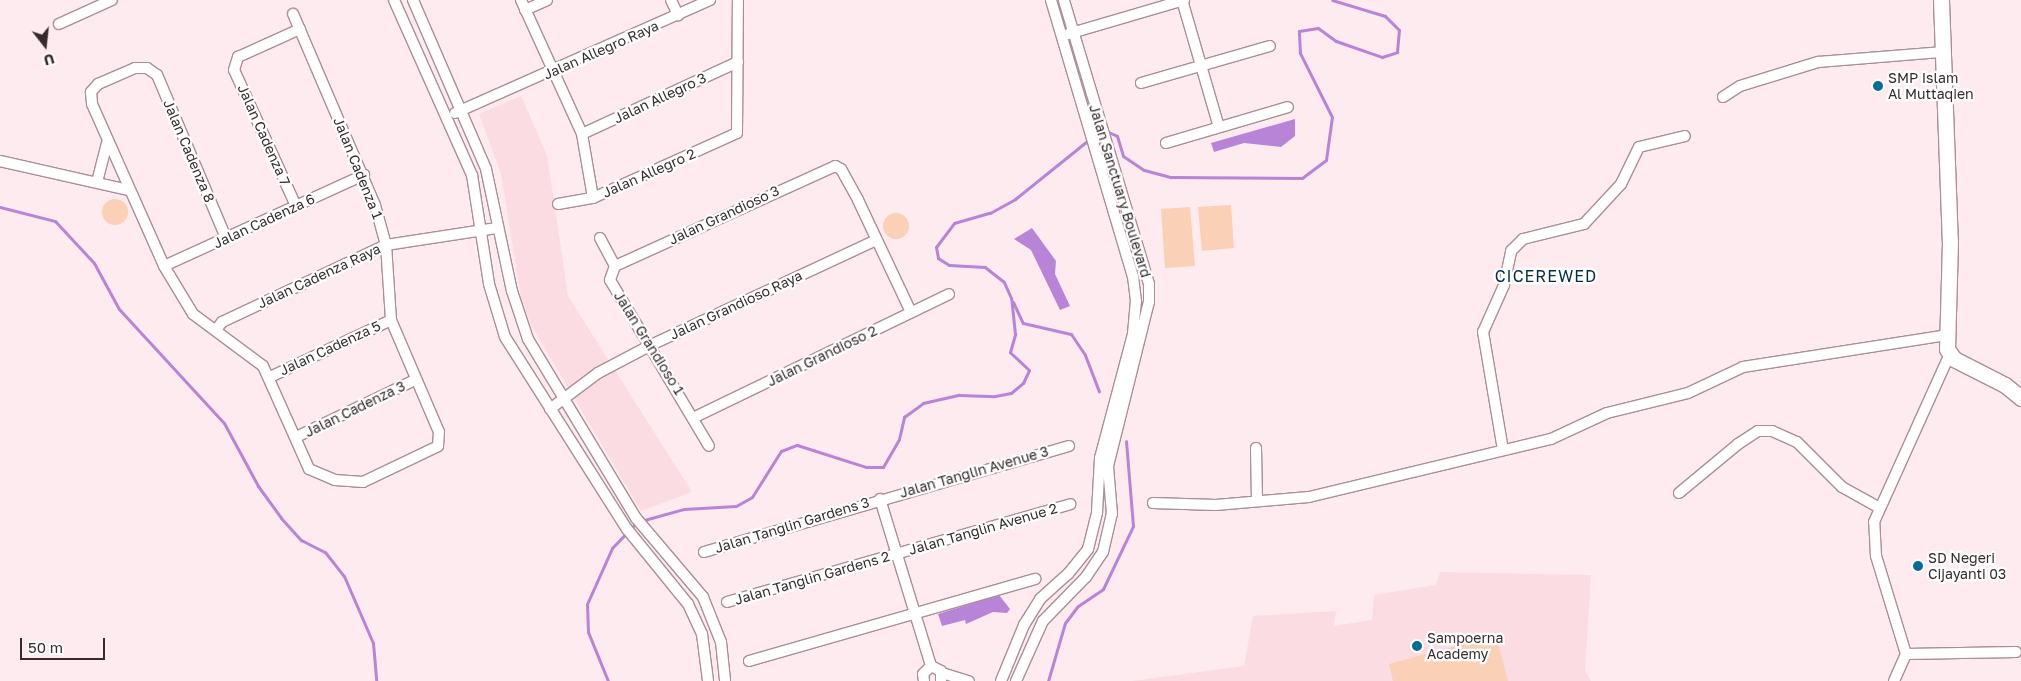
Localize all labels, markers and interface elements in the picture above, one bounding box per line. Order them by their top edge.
street label: Jalan Allegro Raya [541,17,661,83]
north arrow [20,20,70,70]
text: U [42,50,57,69]
street label: Jalan Allegro 3 [611,69,709,127]
place label: SMP Islam Al Muttaqien [1888,70,1974,102]
marker: SMP Islam Al Muttaqien [1872,80,1884,92]
street label: Jalan Cadenza 7 [234,82,294,188]
street label: Jalan Cadenza 8 [160,97,218,205]
street label: Jalan Sanctuary Boulevard [1086,102,1154,280]
street label: Jalan Cadenza 1 [330,115,386,221]
street label: Jalan Allegro 2 [600,145,698,201]
street label: Jalan Grandioso 3 [666,182,782,248]
street label: Jalan Cadenza 6 [211,190,317,252]
street label: Jalan Cadenza Raya [255,240,383,312]
district label: CICEREWED [1494,266,1598,286]
street label: Jalan Grandioso Raya [667,267,805,343]
street label: Jalan Grandioso 1 [610,288,688,398]
street label: Jalan Cadenza 5 [277,317,383,379]
street label: Jalan Grandioso 2 [764,322,880,390]
street label: Jalan Cadenza 3 [302,377,408,441]
street label: Jalan Tanglin Avenue 3 [898,443,1050,501]
street label: Jalan Tanglin Gardens 3 [713,493,871,557]
street label: Jalan Tanglin Avenue 2 [907,500,1059,558]
street label: Jalan Tanglin Gardens 2 [733,548,891,608]
place label: SD Negeri Cijayanti 03 [1928,550,2006,582]
marker: SD Negeri Cijayanti 03 [1912,560,1924,572]
scale bar [22,628,108,660]
place label: Sampoerna Academy [1427,630,1503,662]
text: 50 m [28,638,63,656]
marker: Sampoerna Academy [1411,640,1423,652]

